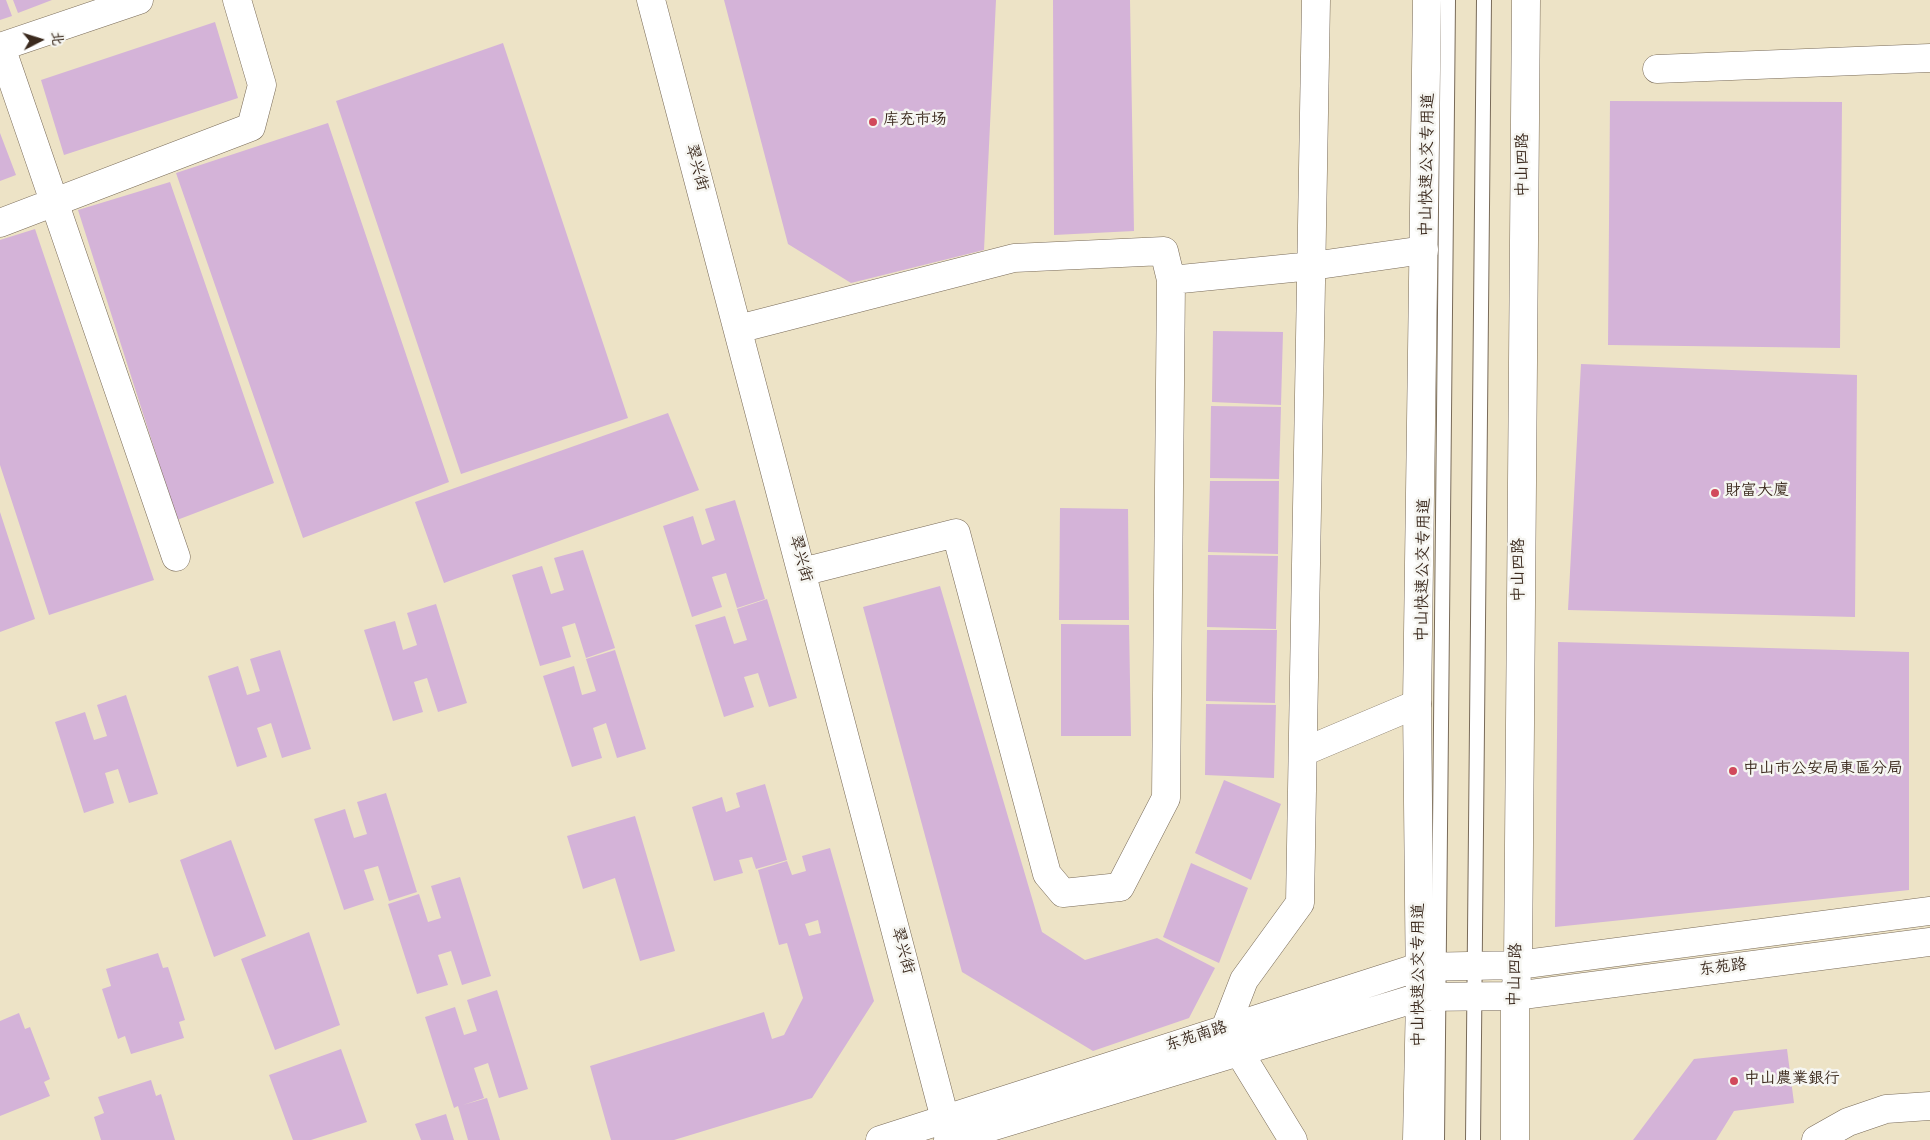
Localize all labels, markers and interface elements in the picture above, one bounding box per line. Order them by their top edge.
north arrow [15,15,65,65]
text: 北 [46,31,65,46]
street label: 中山快速公交专用道 [1418,93,1440,237]
place label: 库充市场 [883,112,947,132]
marker: 库充市场 [867,116,879,128]
street label: 中山四路 [1515,133,1535,197]
street label: 翠兴街 [680,142,710,194]
place label: 財富大廈 [1725,483,1789,503]
marker: 財富大廈 [1709,487,1721,499]
street label: 中山快速公交专用道 [1414,498,1436,642]
street label: 翠兴街 [784,533,814,585]
street label: 中山四路 [1511,538,1531,602]
place label: 中山市公安局東區分局 [1743,761,1903,781]
marker: 中山市公安局東區分局 [1727,765,1739,777]
street label: 中山快速公交专用道 [1411,903,1431,1047]
street label: 翠兴街 [886,925,916,977]
street label: 中山四路 [1506,943,1528,1007]
street label: 东苑路 [1698,957,1748,981]
street label: 东苑南路 [1164,1019,1230,1057]
place label: 中山農業銀行 [1744,1071,1840,1091]
marker: 中山農業銀行 [1728,1075,1740,1087]

